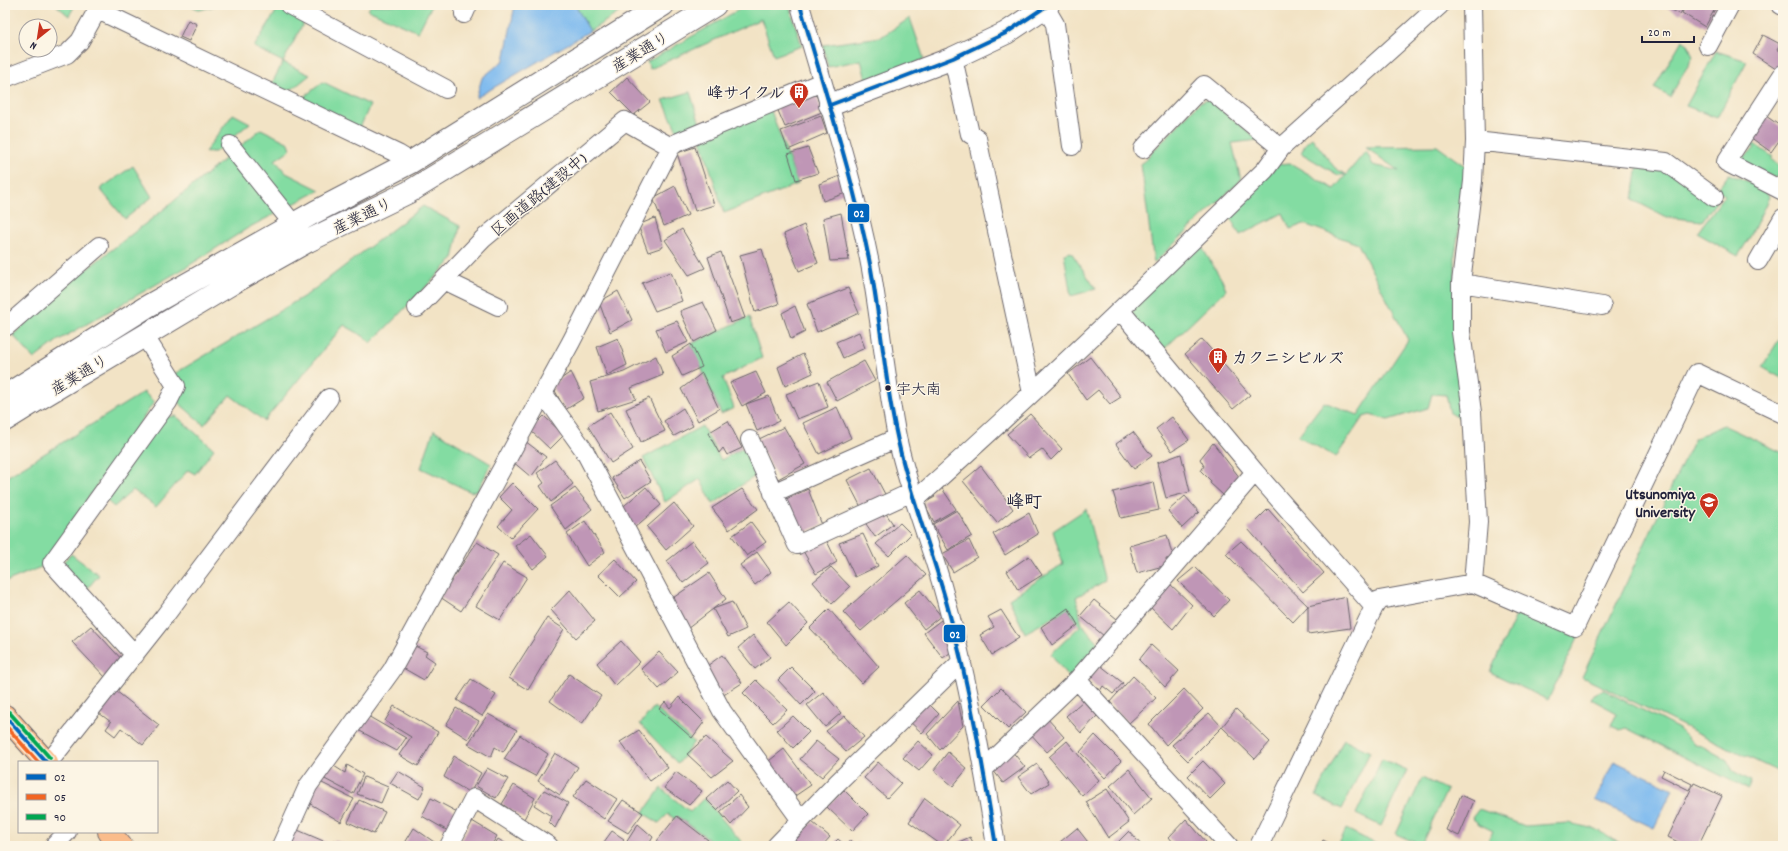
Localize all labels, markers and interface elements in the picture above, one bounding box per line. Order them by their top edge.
north arrow [18,18,58,58]
scale bar [1642,18,1694,44]
text: 20 m [1648,25,1671,42]
street label: 産業通り [608,27,675,79]
text: N [27,36,40,53]
building icon: 峰サイクル [788,81,810,109]
place label: 峰サイクル [707,83,785,106]
street label: 区画道路(建設中) [486,149,593,243]
street label: 産業通り [329,193,397,242]
line badge: 02 [847,203,870,223]
text: 02 [854,207,865,223]
building icon: カクニシビルズ [1207,346,1229,374]
place label: カクニシビルズ [1232,348,1344,371]
street label: 産業通り [47,350,114,402]
place label: 宇大南 [896,380,941,402]
marker: 宇大南 [883,383,893,393]
place label: Utsunomiya University [1625,484,1697,525]
district label: 峰町 [1006,491,1042,516]
school or university icon: Utsunomiya University [1698,491,1720,519]
line badge: 02 [943,624,966,643]
text: 02 [950,628,961,644]
legend [18,761,158,833]
text: 02 [54,770,66,787]
text: 05 [54,790,66,807]
text: 90 [54,810,66,827]

